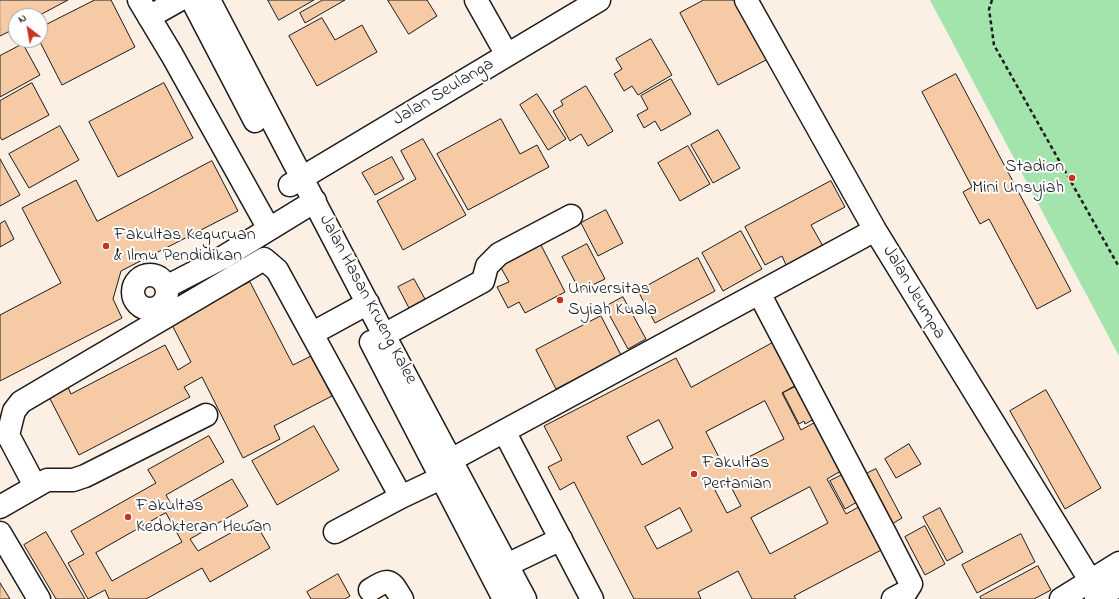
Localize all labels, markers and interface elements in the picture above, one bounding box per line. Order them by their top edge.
north arrow [8,8,48,48]
text: N [15,10,30,27]
street label: Jalan Seulanga [390,54,498,132]
place label: Stadion Mini Unsyiah [972,157,1064,200]
marker: Stadion Mini Unsyiah [1067,173,1077,183]
street label: Jalan Hasan Krueng Kalee [313,212,421,388]
place label: Fakultas Keguruan & Ilmu Pendidikan [114,225,256,268]
marker: Fakultas Keguruan & Ilmu Pendidikan [101,241,111,251]
street label: Jalan Jeumpa [877,242,949,344]
place label: Universitas Syiah Kuala [568,279,657,322]
marker: Universitas Syiah Kuala [555,295,565,305]
place label: Fakultas Pertanian [702,453,771,496]
marker: Fakultas Pertanian [689,469,699,479]
place label: Fakultas Kedokteran Hewan [136,496,271,538]
marker: Fakultas Kedokteran Hewan [123,512,133,522]

